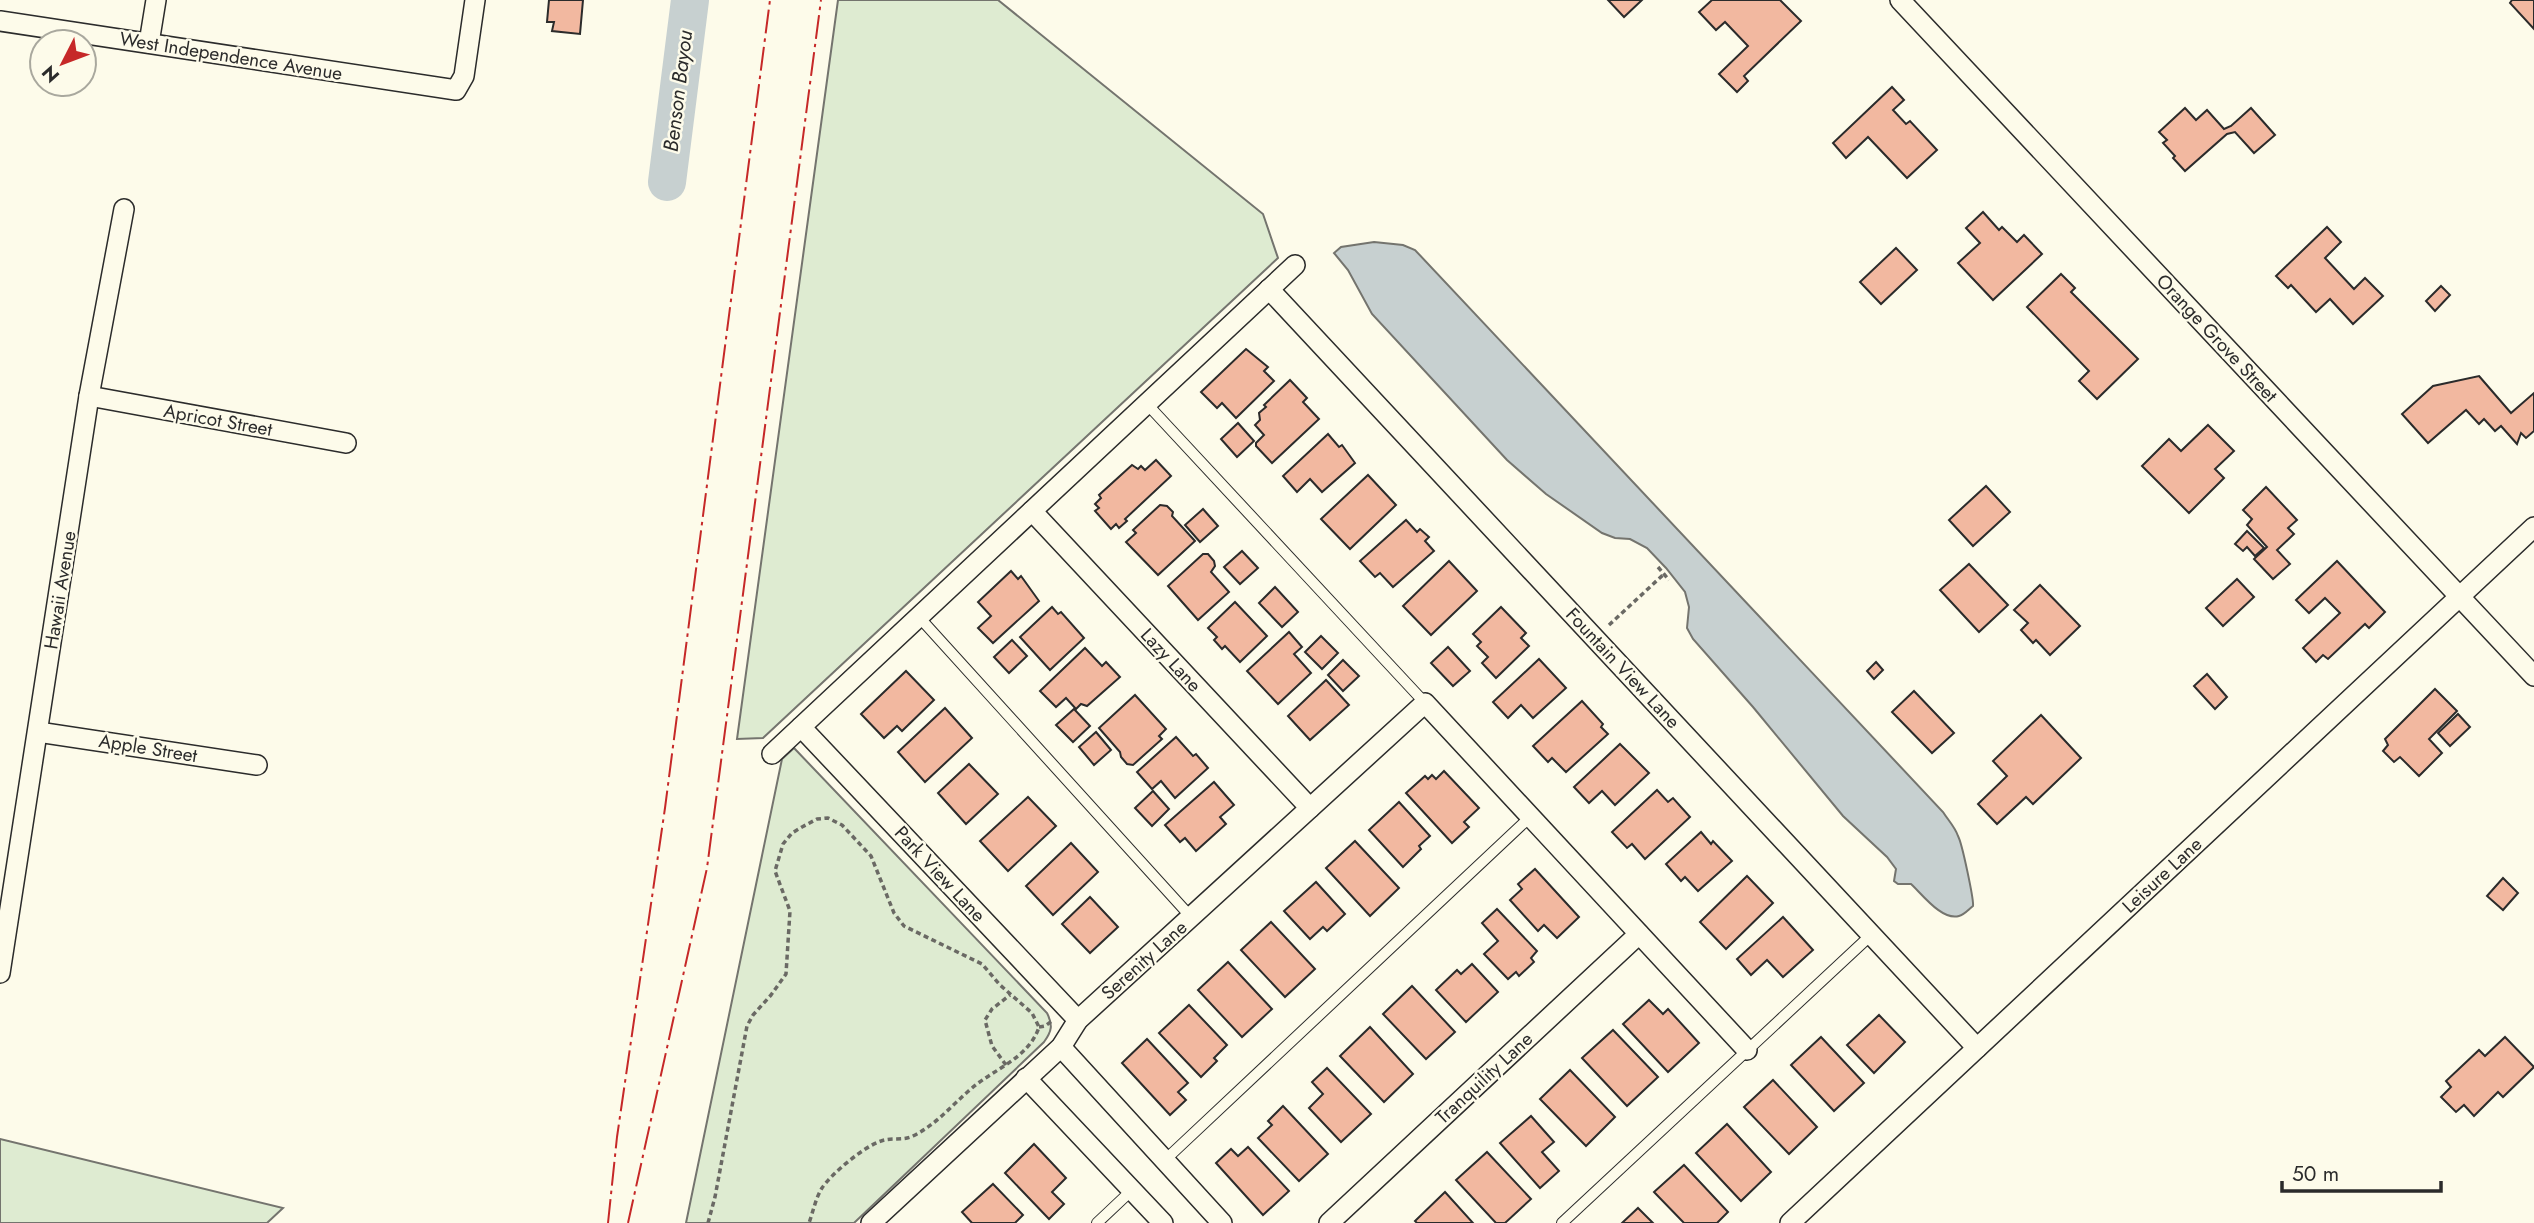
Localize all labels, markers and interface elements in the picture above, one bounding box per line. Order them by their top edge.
street label: West Independence Avenue [118,25,345,87]
north arrow [28,28,98,98]
water label: Benson Bayou [656,28,700,154]
text: N [36,59,66,89]
street label: Orange Grove Street [2150,268,2284,409]
street label: Apricot Street [162,397,275,443]
street label: Hawaii Avenue [37,529,83,651]
street label: Fountain View Lane [1560,602,1686,735]
street label: Lazy Lane [1134,622,1208,698]
street label: Apple Street [97,727,200,769]
street label: Park View Lane [888,820,992,928]
street label: Leisure Lane [2116,831,2208,919]
street label: Serenity Lane [1095,914,1193,1006]
street label: Tranquility Lane [1429,1026,1539,1130]
scale bar [2282,1150,2441,1194]
text: 50 m [2292,1159,2339,1189]

